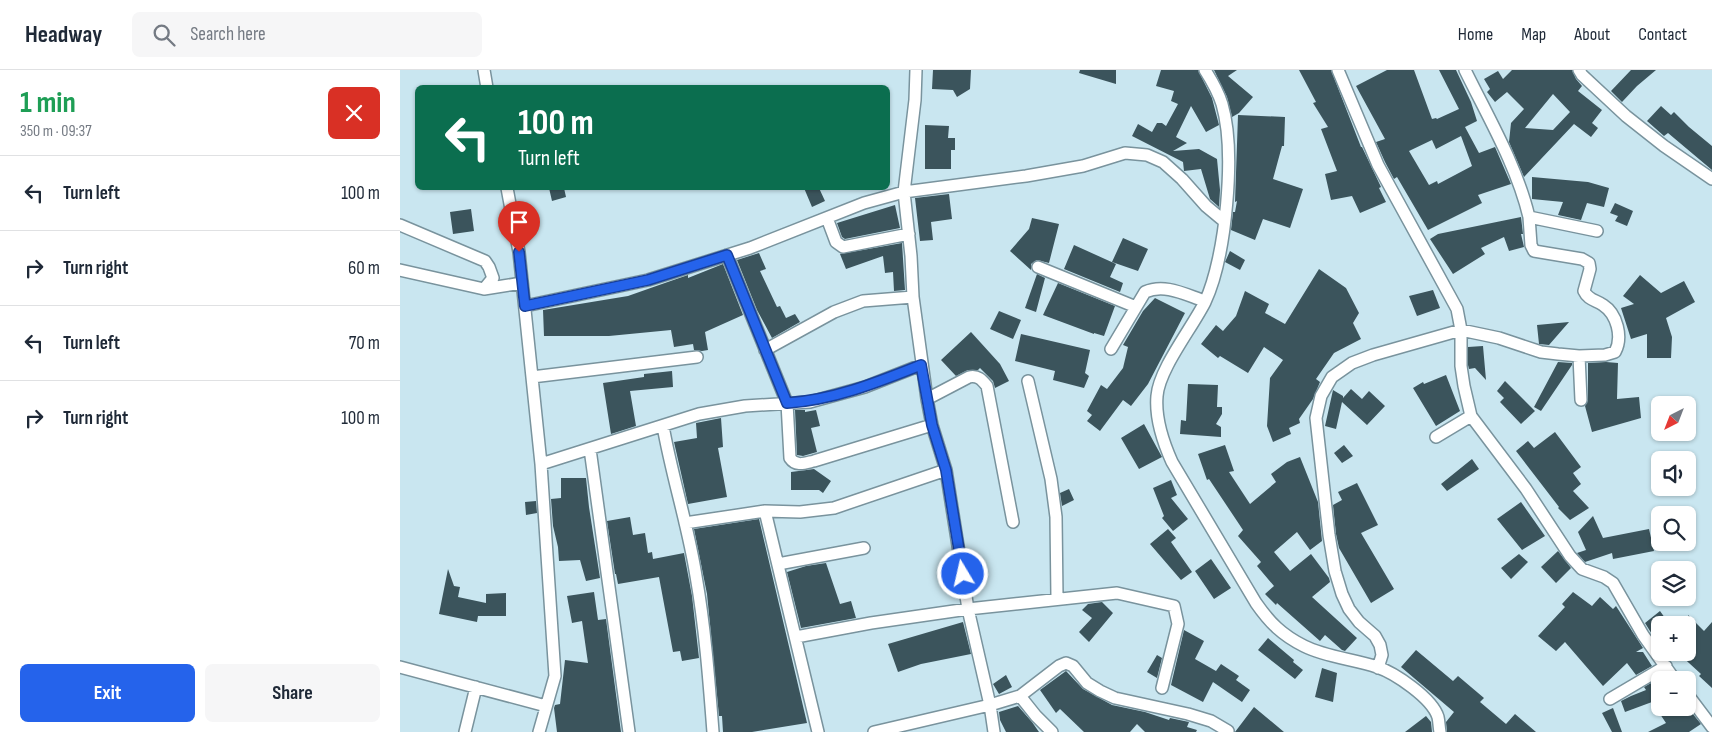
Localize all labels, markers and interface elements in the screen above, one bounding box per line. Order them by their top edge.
search box [132,12,482,57]
text: Headway [25,20,102,49]
icon: search [150,21,178,49]
text: Search here [190,23,266,46]
text: Home [1458,24,1493,45]
text: Map [1521,24,1546,45]
text: About [1574,24,1610,45]
text: Contact [1638,24,1687,45]
text: 1 min [20,85,76,121]
button: close [328,87,380,139]
text: 100 m [518,102,594,145]
icon: left [435,105,500,170]
text: 350 m · 09:37 [20,122,92,141]
text: Turn left [518,145,580,172]
icon: left [20,179,48,207]
text: Turn left [63,182,120,205]
text: 100 m [341,182,380,205]
pin [498,201,540,252]
icon: arrive [505,208,533,236]
icon: right [20,254,48,282]
text: Turn right [63,257,128,280]
text: 60 m [348,257,380,280]
icon: left [20,329,48,357]
text: Turn left [63,332,120,355]
text: 70 m [349,332,380,355]
north arrow [1651,396,1696,441]
map controls [1651,396,1696,716]
icon: right [20,404,48,432]
text: Turn right [63,407,128,430]
text: 100 m [341,407,380,430]
button: sound [1651,451,1696,496]
button: search [1651,506,1696,551]
position arrow [936,547,988,599]
button: layers [1651,561,1696,606]
button: + [1651,616,1696,661]
button: Exit [20,664,195,722]
button: Share [205,664,380,722]
button: − [1651,671,1696,716]

